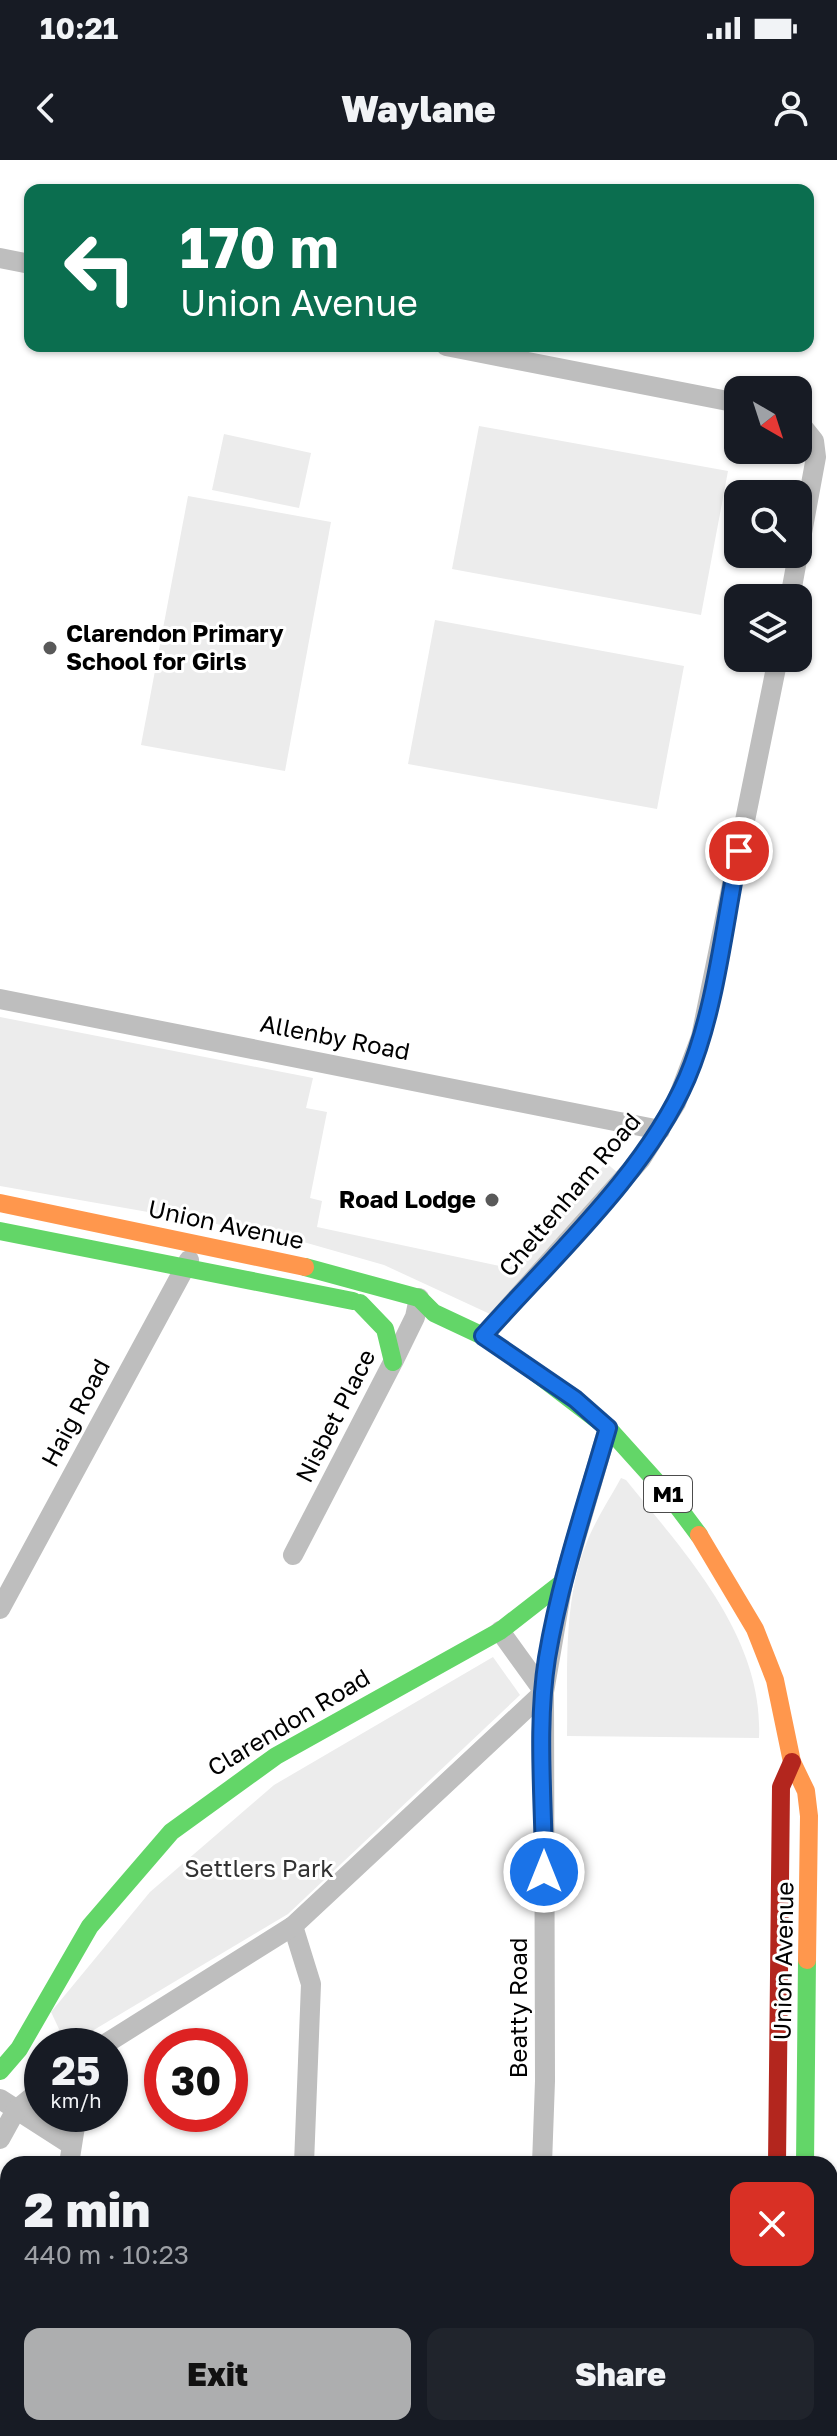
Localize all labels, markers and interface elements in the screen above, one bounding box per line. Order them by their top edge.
text: 10:21 [40,10,118,46]
icon: back [24,86,68,130]
icon: person [769,86,813,130]
text: Waylane [341,87,496,130]
text: 170 m [180,213,339,280]
icon: left [48,216,152,320]
text: Union Avenue [180,281,418,324]
north arrow [724,376,812,464]
map controls [724,376,812,672]
button: search [724,480,812,568]
button: layers [724,584,812,672]
place label: Clarendon Primary School for Girls [66,618,284,675]
marker: Clarendon Primary School for Girls [41,639,59,657]
pin [705,817,773,885]
icon: arrive [717,829,761,873]
street label: Allenby Road [258,1008,413,1065]
street label: Cheltenham Road [492,1106,646,1282]
place label: Road Lodge [339,1184,476,1213]
marker: Road Lodge [483,1191,501,1209]
street label: Union Avenue [146,1193,307,1254]
street label: Nisbet Place [289,1344,381,1487]
street label: Haig Road [34,1353,115,1471]
road number: M1 [644,1476,692,1512]
street label: Clarendon Road [202,1662,375,1782]
position arrow [502,1830,586,1914]
park label: Settlers Park [184,1853,334,1882]
street label: Union Avenue [767,1881,798,2041]
street label: Beatty Road [503,1938,532,2079]
speed limit sign: 30 [144,2028,248,2132]
text: 25 [52,2046,100,2094]
text: km/h [51,2088,101,2112]
text: 2 min [24,2180,150,2238]
button: close [730,2182,814,2266]
text: 440 m · 10:23 [24,2239,189,2270]
button: Exit [24,2328,411,2420]
button: Share [427,2328,814,2420]

